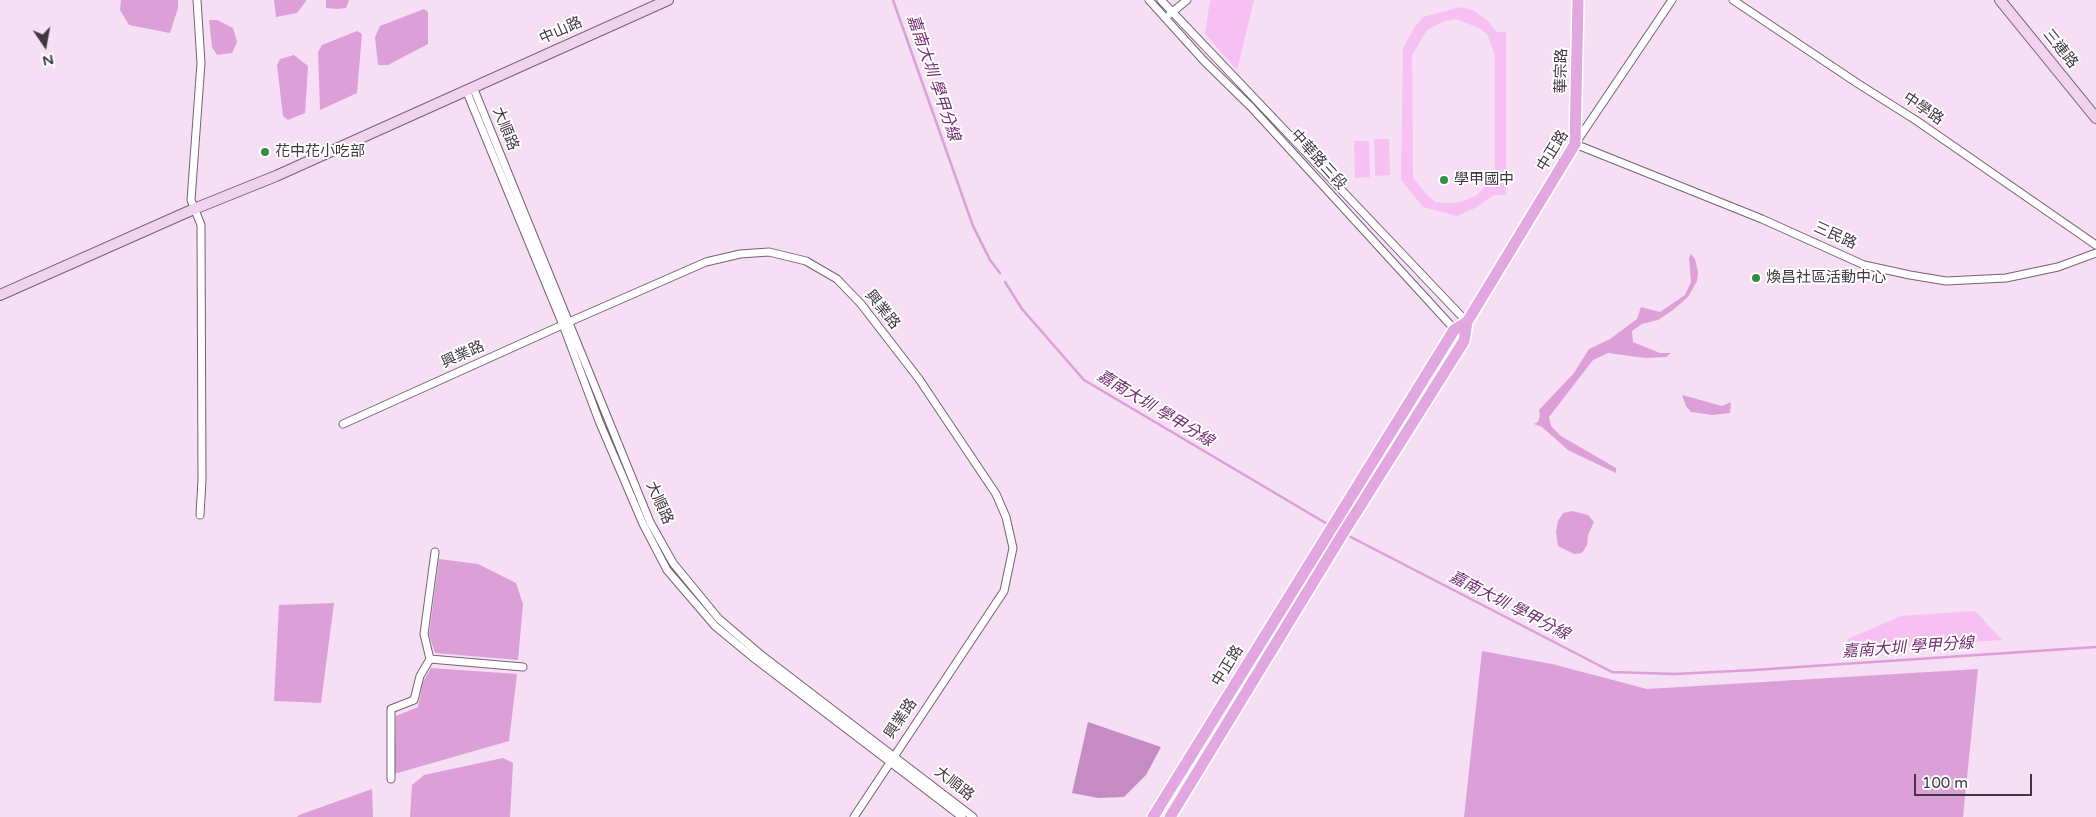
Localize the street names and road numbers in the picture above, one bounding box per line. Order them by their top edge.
street label: 中山路 [537,14,585,48]
street label: 三連路 [2039,26,2081,72]
street label: 華宗路 [1553,48,1571,94]
street label: 中學路 [1899,89,1947,129]
street label: 大順路 [488,105,522,153]
street label: 中華路三段 [1286,126,1350,194]
street label: 中正路 [1533,127,1573,175]
street label: 三民路 [1811,219,1859,253]
street label: 興業路 [861,287,903,333]
street label: 興業路 [439,338,487,372]
street label: 大順路 [642,479,676,527]
street label: 中正路 [1208,642,1248,690]
street label: 興業路 [881,695,921,743]
street label: 大順路 [931,763,977,805]

